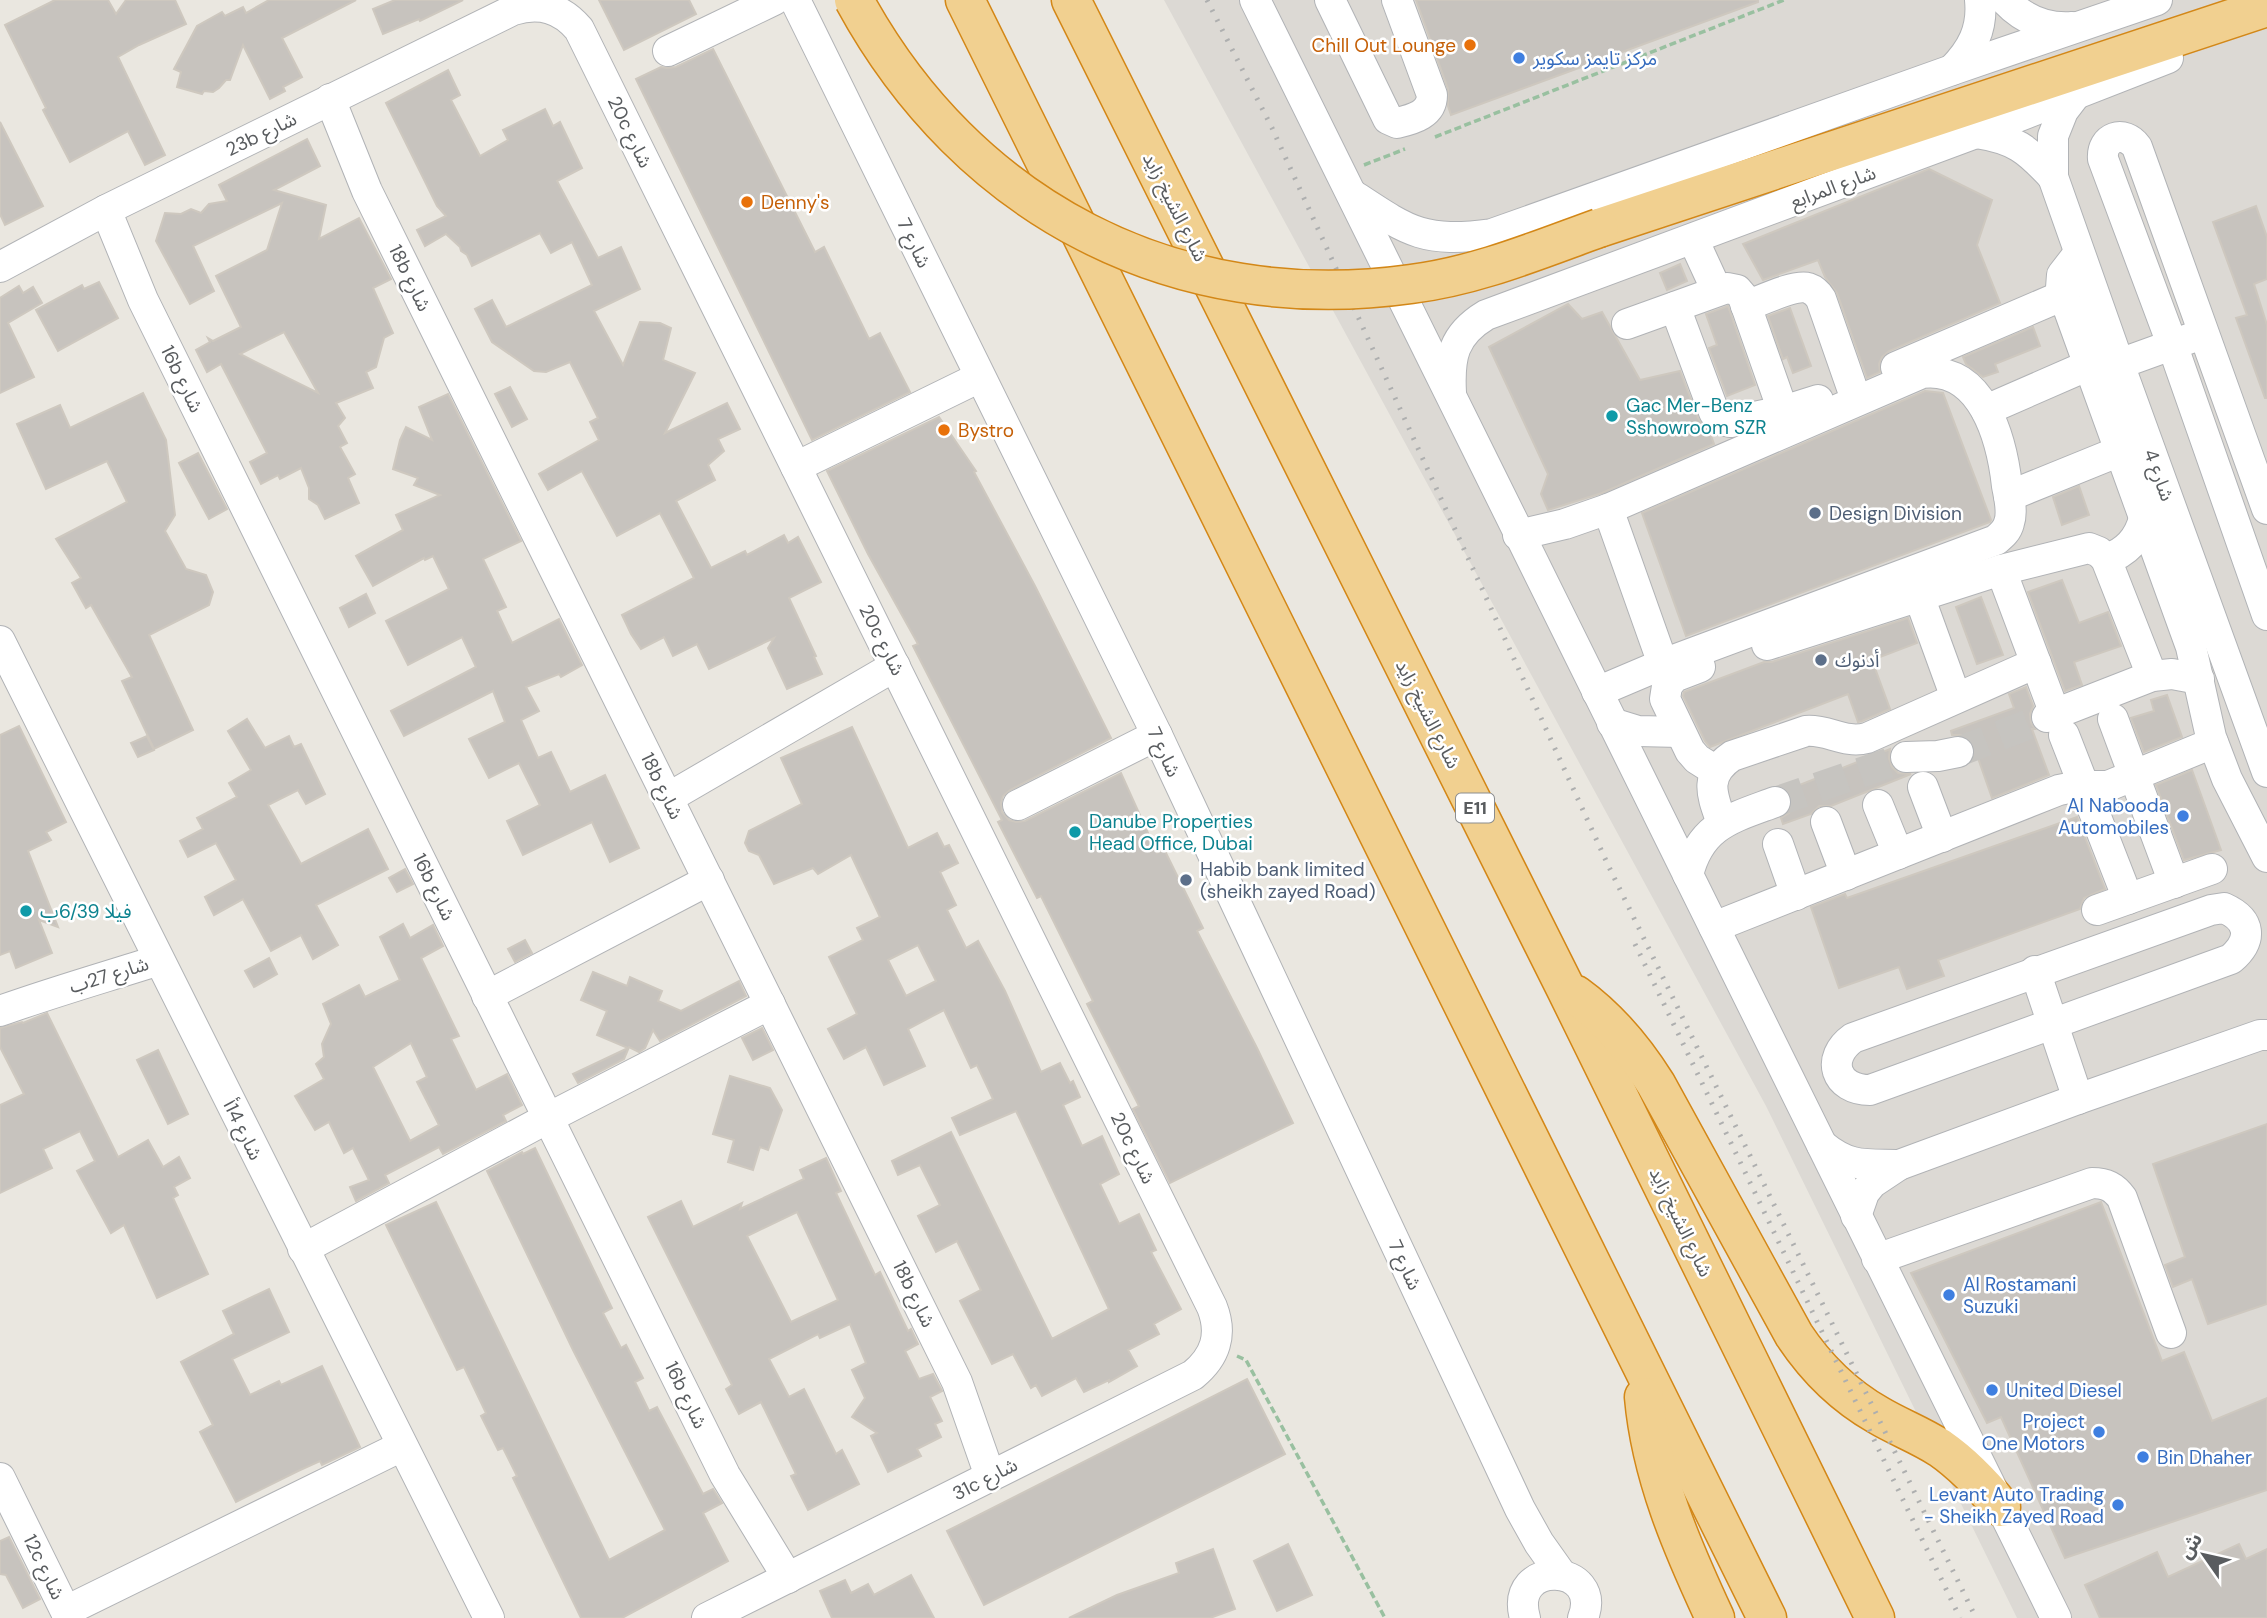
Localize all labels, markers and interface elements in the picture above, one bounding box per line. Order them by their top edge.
place label: Chill Out Lounge [1312,33,1456,58]
marker: Chill Out Lounge [1462,37,1478,53]
place label: مركز تايمز سكوير [1532,46,1657,71]
marker: مركز تايمز سكوير [1511,50,1527,66]
street label: 20c شارع [601,92,658,172]
street label: 23b شارع [221,106,301,163]
street label: شارع الشيخ زايد [1135,148,1213,267]
street label: شارع المرابع [1787,160,1880,216]
place label: Denny's [761,190,830,215]
marker: Denny's [739,194,755,210]
street label: شارع 7 [890,214,937,272]
street label: 18b شارع [382,240,437,316]
street label: 16b شارع [154,341,209,417]
place label: Gac Mer-Benz Sshowroom SZR [1626,393,1767,440]
marker: Gac Mer-Benz Sshowroom SZR [1604,408,1620,424]
place label: Bystro [958,418,1014,443]
marker: Bystro [936,422,952,438]
street label: شارع 4 [2137,446,2180,505]
place label: Design Division [1829,501,1962,526]
marker: Design Division [1807,505,1823,521]
street label: 20c شارع [853,600,911,680]
place label: أدنوك [1835,648,1880,673]
marker: أدنوك [1813,652,1829,668]
street label: شارع الشيخ زايد [1388,655,1466,774]
street label: شارع 7 [1141,723,1186,781]
street label: 18b شارع [634,748,689,824]
place label: Al Nabooda Automobiles [2058,793,2169,840]
road number: E11 [1456,794,1494,822]
marker: Al Nabooda Automobiles [2175,808,2191,824]
place label: Danube Properties Head Office, Dubai [1089,809,1253,856]
marker: Danube Properties Head Office, Dubai [1067,824,1083,840]
street label: 16b شارع [406,849,461,925]
place label: Habib bank limited (sheikh zayed Road) [1200,857,1376,904]
marker: Habib bank limited (sheikh zayed Road) [1178,872,1194,888]
place label: فيلا 6/39ب [40,899,131,924]
marker: فيلا 6/39ب [18,903,34,919]
street label: شارع 27ب [66,951,152,1000]
street label: شارع 14أ [217,1095,268,1165]
street label: 20c شارع [1104,1108,1161,1188]
street label: شارع الشيخ زايد [1642,1163,1718,1282]
street label: شارع 7 [1382,1236,1427,1294]
street label: 18b شارع [886,1256,941,1332]
place label: Al Rostamani Suzuki [1963,1272,2077,1319]
marker: Al Rostamani Suzuki [1941,1287,1957,1303]
street label: 16b شارع [658,1357,713,1433]
place label: United Diesel [2006,1378,2122,1403]
marker: United Diesel [1984,1382,2000,1398]
place label: Project One Motors [1982,1409,2085,1456]
marker: Project One Motors [2091,1424,2107,1440]
place label: Bin Dhaher [2157,1445,2252,1470]
marker: Bin Dhaher [2135,1449,2151,1465]
street label: 31c شارع [948,1452,1022,1507]
place label: Levant Auto Trading - Sheikh Zayed Road [1924,1482,2104,1529]
marker: Levant Auto Trading - Sheikh Zayed Road [2110,1497,2126,1513]
north arrow [2169,1520,2239,1590]
text: ش [2173,1528,2208,1564]
street label: 12c شارع [17,1530,70,1604]

